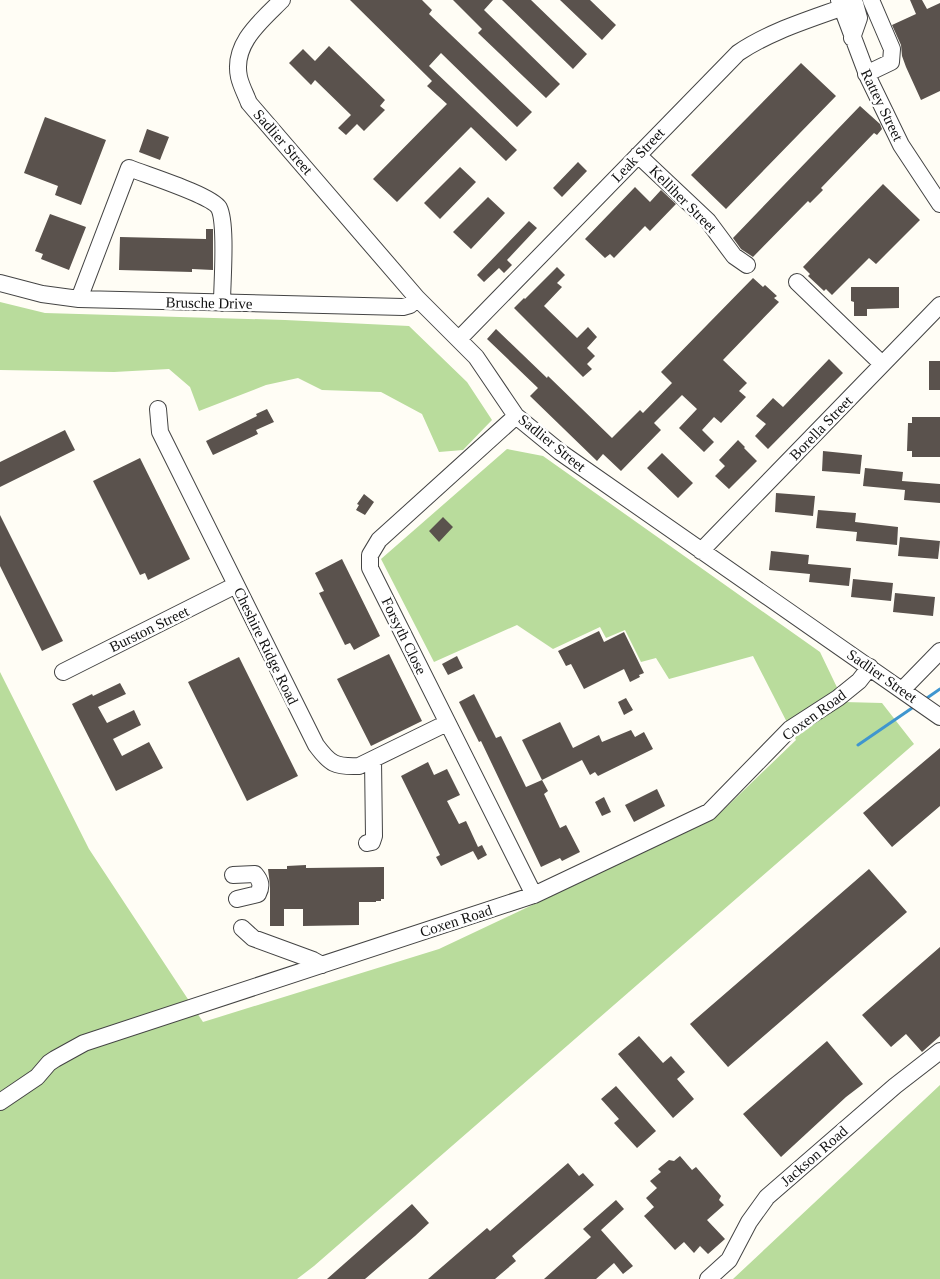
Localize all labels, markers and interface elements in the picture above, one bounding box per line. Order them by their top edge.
street label: Rattey Street [858,66,907,144]
street label: Sadlier Street [250,106,316,179]
street label: Leak Street [608,124,668,185]
street label: Kelliher Street [646,162,720,236]
street label: Brusche Drive [165,294,253,312]
street label: Borella Street [786,392,856,463]
street label: Sadlier Street [515,411,589,475]
street label: Cheshire Ridge Road [231,585,302,708]
street label: Forsyth Close [378,595,430,677]
street label: Burston Street [107,603,192,655]
street label: Sadlier Street [844,646,921,706]
street label: Coxen Road [779,686,849,743]
street label: Coxen Road [418,902,494,940]
street label: Jackson Road [777,1122,851,1189]

